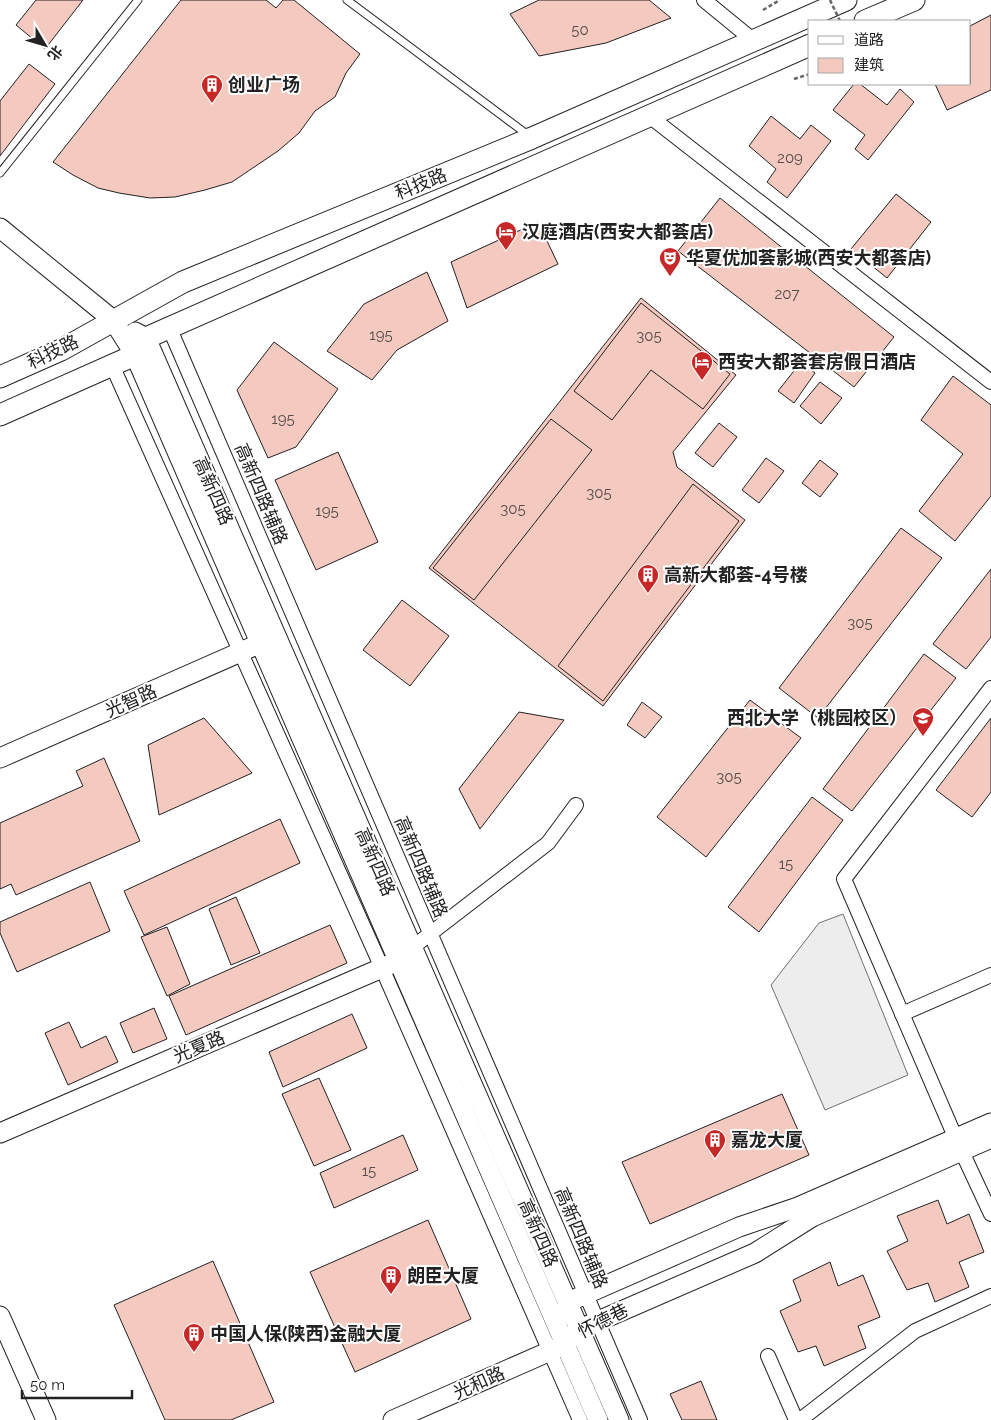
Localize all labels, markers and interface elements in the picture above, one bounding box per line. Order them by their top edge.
north arrow [20,20,70,70]
legend [808,20,971,85]
house number: 50 [571,21,589,39]
text: 道路 [854,31,884,49]
text: 北 [45,43,66,63]
text: 建筑 [854,56,884,74]
building icon: 创业广场 [200,73,224,104]
place label: 创业广场 [228,74,300,95]
house number: 209 [777,149,803,167]
street label: 科技路 [392,164,450,203]
hotel icon: 汉庭酒店(西安大都荟店) [494,220,518,251]
place label: 汉庭酒店(西安大都荟店) [522,221,713,242]
theatre icon: 华夏优加荟影城(西安大都荟店) [658,246,682,277]
place label: 华夏优加荟影城(西安大都荟店) [686,247,931,268]
house number: 207 [775,285,799,303]
house number: 195 [369,326,393,344]
house number: 305 [636,327,662,345]
street label: 科技路 [24,330,82,373]
hotel icon: 西安大都荟套房假日酒店 [690,350,714,381]
place label: 西安大都荟套房假日酒店 [718,351,916,372]
house number: 195 [271,410,295,428]
street label: 高新四路辅路 [231,440,292,548]
street label: 高新四路 [189,454,238,528]
house number: 305 [586,484,612,502]
house number: 305 [500,500,526,518]
house number: 195 [315,502,339,520]
building icon: 高新大都荟-4号楼 [636,563,660,594]
place label: 高新大都荟-4号楼 [664,564,808,585]
house number: 305 [847,614,873,632]
street label: 光智路 [102,680,160,721]
school or university icon: 西北大学（桃园校区） [911,706,935,737]
place label: 西北大学（桃园校区） [727,707,907,728]
house number: 305 [716,768,742,786]
street label: 高新四路辅路 [391,813,452,921]
street label: 高新四路 [351,825,400,899]
house number: 15 [779,855,793,873]
street label: 光夏路 [170,1026,228,1067]
building icon: 嘉龙大厦 [703,1128,727,1159]
place label: 嘉龙大厦 [731,1129,803,1150]
house number: 15 [362,1162,376,1180]
street label: 高新四路辅路 [551,1184,612,1292]
street label: 高新四路 [514,1196,563,1270]
building icon: 朗臣大厦 [379,1264,403,1295]
place label: 朗臣大厦 [407,1265,479,1286]
street label: 怀德巷 [574,1299,632,1342]
building icon: 中国人保(陕西)金融大厦 [182,1322,206,1353]
place label: 中国人保(陕西)金融大厦 [210,1323,401,1344]
street label: 光和路 [450,1362,508,1403]
scale bar [22,1368,132,1400]
text: 50 m [30,1376,65,1394]

